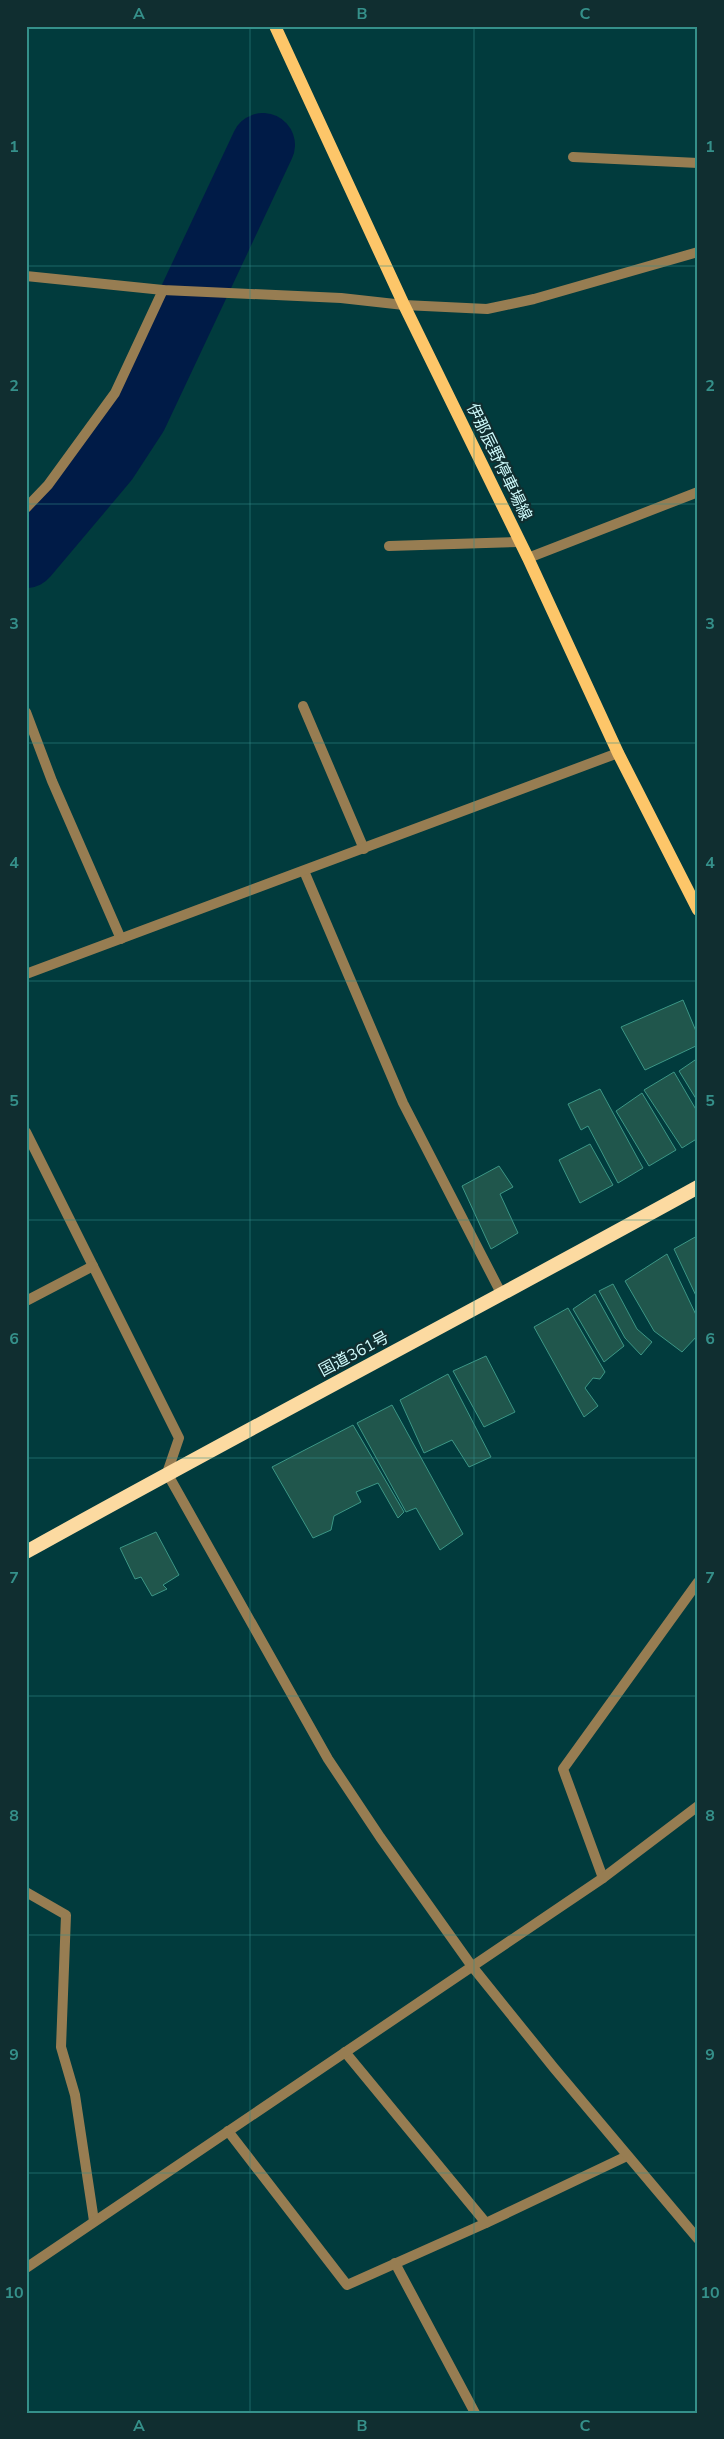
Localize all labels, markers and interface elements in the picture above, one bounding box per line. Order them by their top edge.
text: A [133,3,145,25]
text: B [356,3,368,25]
text: C [580,3,591,25]
text: 1 [9,136,19,158]
text: 1 [705,136,715,158]
text: 2 [9,375,19,397]
text: 2 [705,375,715,397]
street label: 伊那辰野停車場線 [461,400,537,524]
text: 3 [9,613,19,635]
text: 3 [705,613,715,635]
text: 4 [9,852,19,874]
text: 4 [705,852,715,874]
text: 5 [9,1090,19,1112]
text: 5 [705,1090,715,1112]
street label: 国道361号 [315,1326,393,1382]
text: 6 [9,1328,19,1350]
text: 6 [705,1328,715,1350]
text: 7 [9,1567,19,1589]
text: 7 [705,1567,715,1589]
text: 8 [9,1805,19,1827]
text: 8 [705,1805,715,1827]
text: 9 [9,2044,19,2066]
text: 9 [705,2044,715,2066]
text: 10 [4,2282,24,2304]
text: 10 [700,2282,720,2304]
text: A [133,2415,145,2437]
text: B [356,2415,368,2437]
text: C [580,2415,591,2437]

